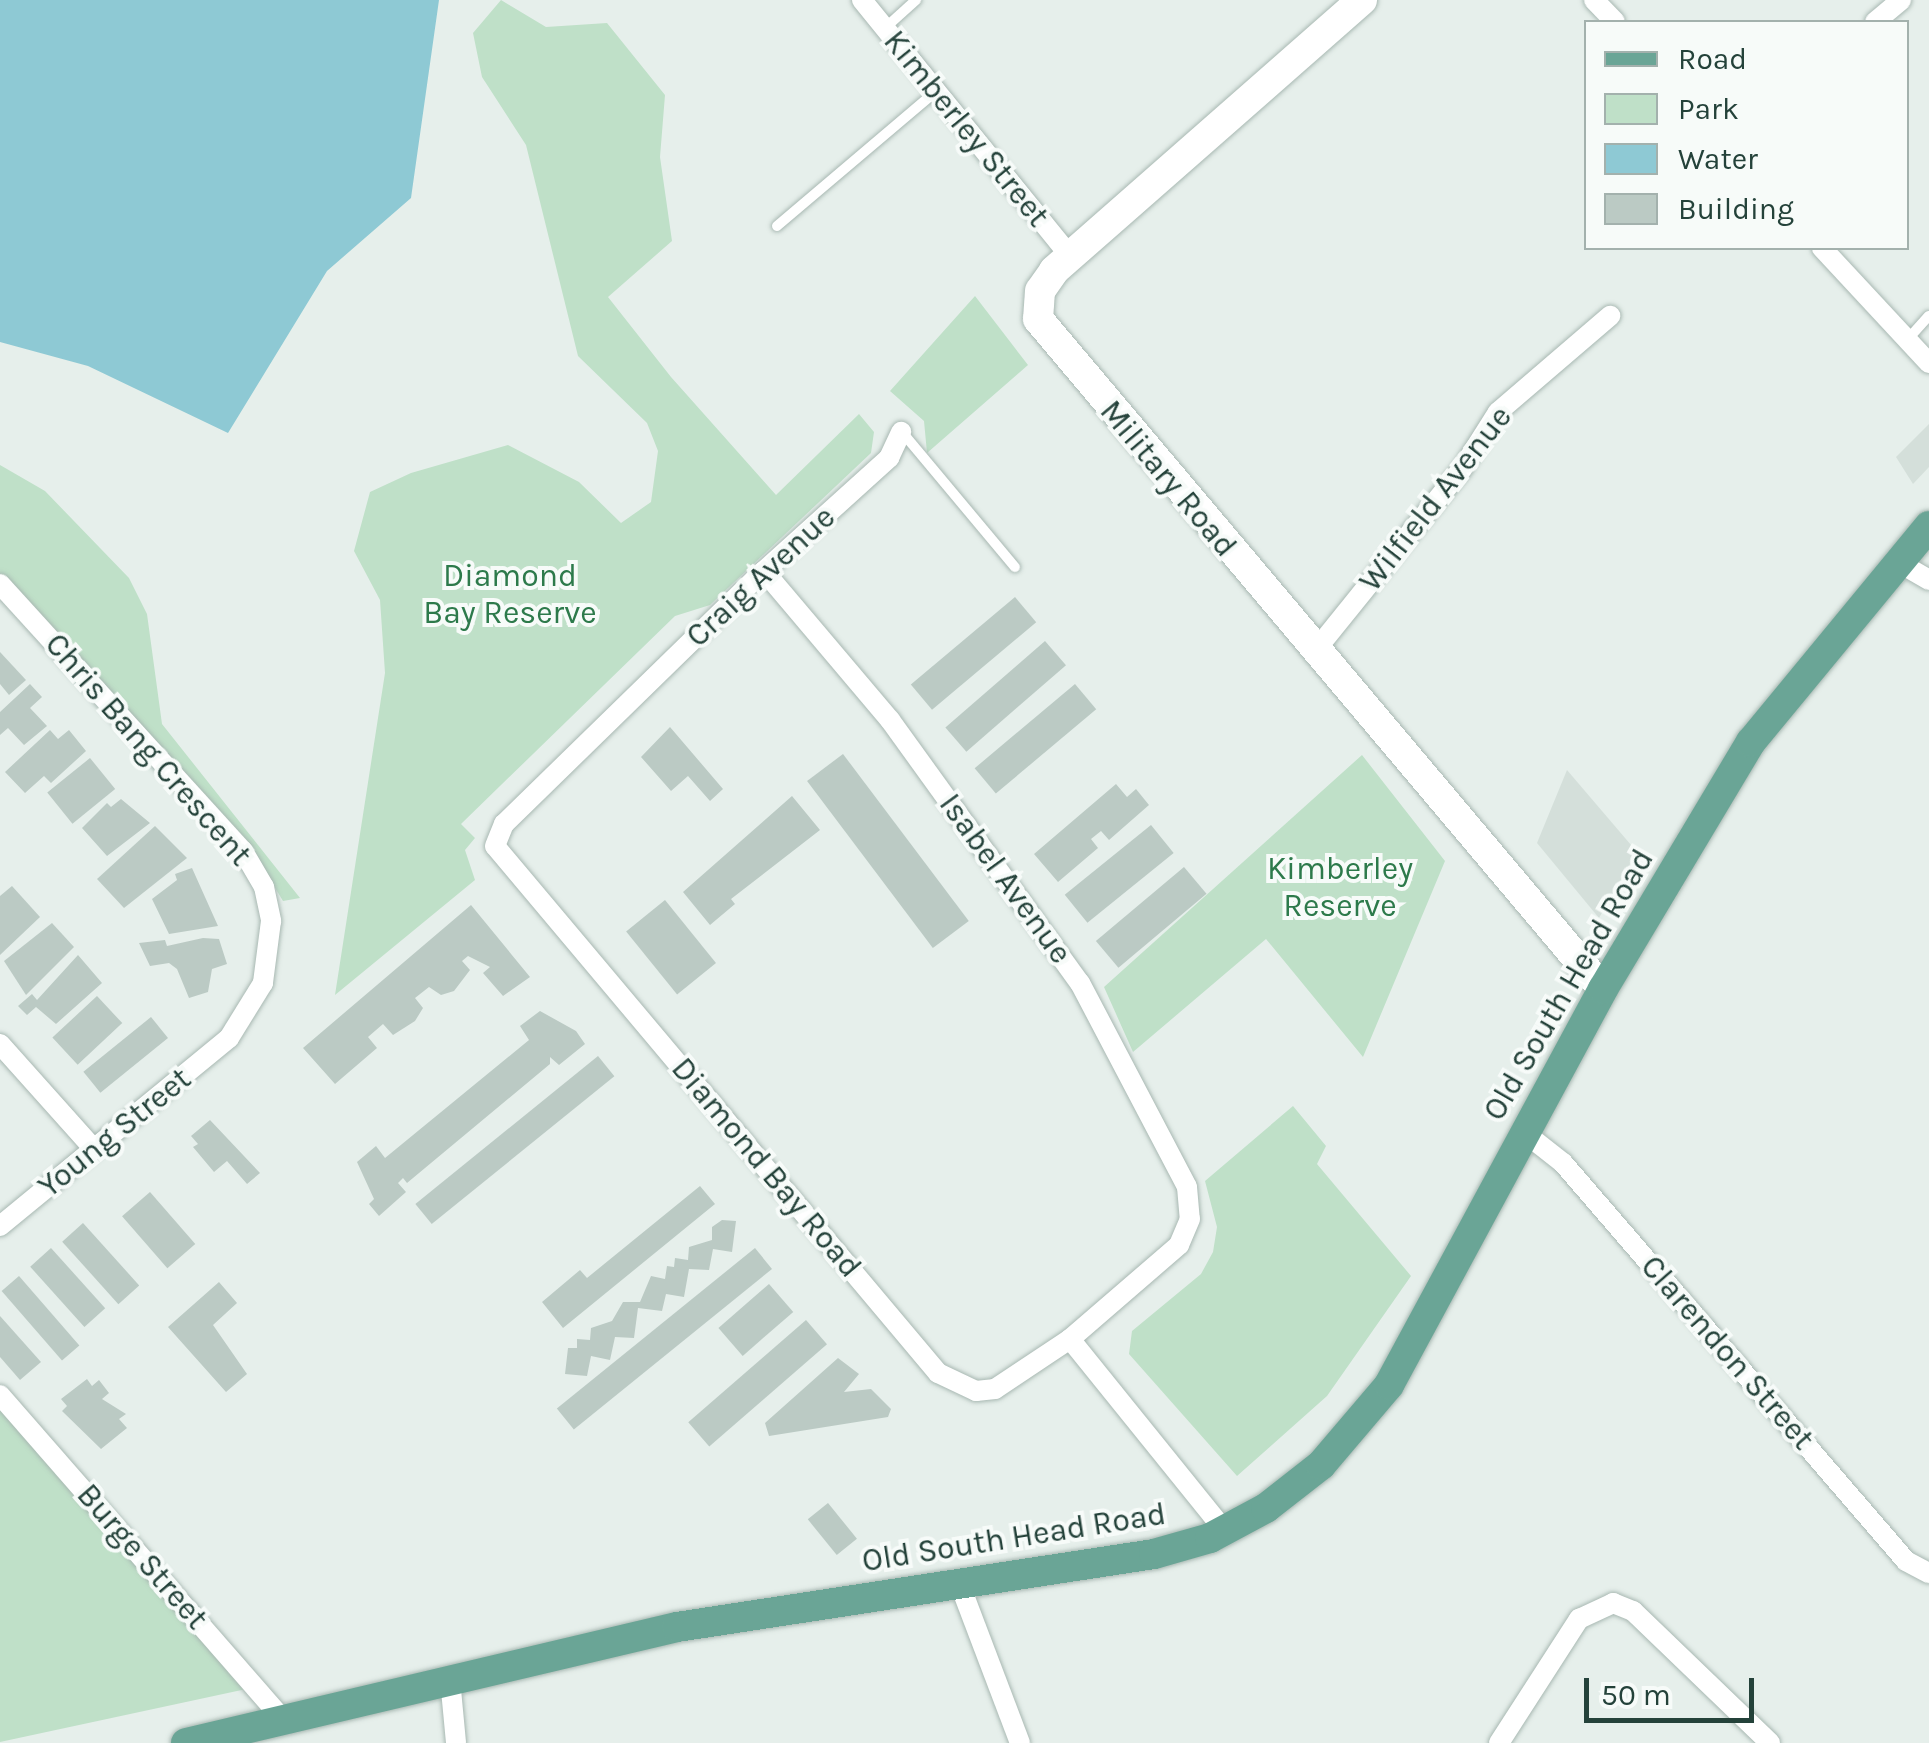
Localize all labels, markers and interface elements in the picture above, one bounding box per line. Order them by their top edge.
legend [1584,20,1909,250]
street label: Kimberley Street [875,23,1057,235]
text: Road [1678,41,1747,77]
text: Park [1678,91,1739,127]
text: Water [1678,141,1758,177]
text: Building [1678,191,1794,227]
street label: Military Road [1091,393,1245,565]
street label: Wilfield Avenue [1352,399,1520,599]
street label: Craig Avenue [679,498,843,656]
park label: Diamond Bay Reserve [423,558,597,633]
street label: Chris Bang Crescent [37,626,259,874]
street label: Isabel Avenue [930,787,1080,971]
street label: Old South Head Road [1476,842,1662,1128]
park label: Kimberley Reserve [1267,851,1413,926]
street label: Diamond Bay Road [663,1050,869,1286]
street label: Young Street [31,1060,199,1206]
street label: Clarendon Street [1632,1248,1822,1458]
street label: Burge Street [68,1476,216,1638]
street label: Old South Head Road [859,1495,1169,1581]
scale bar [1589,1658,1759,1720]
text: 50 m [1601,1677,1671,1713]

